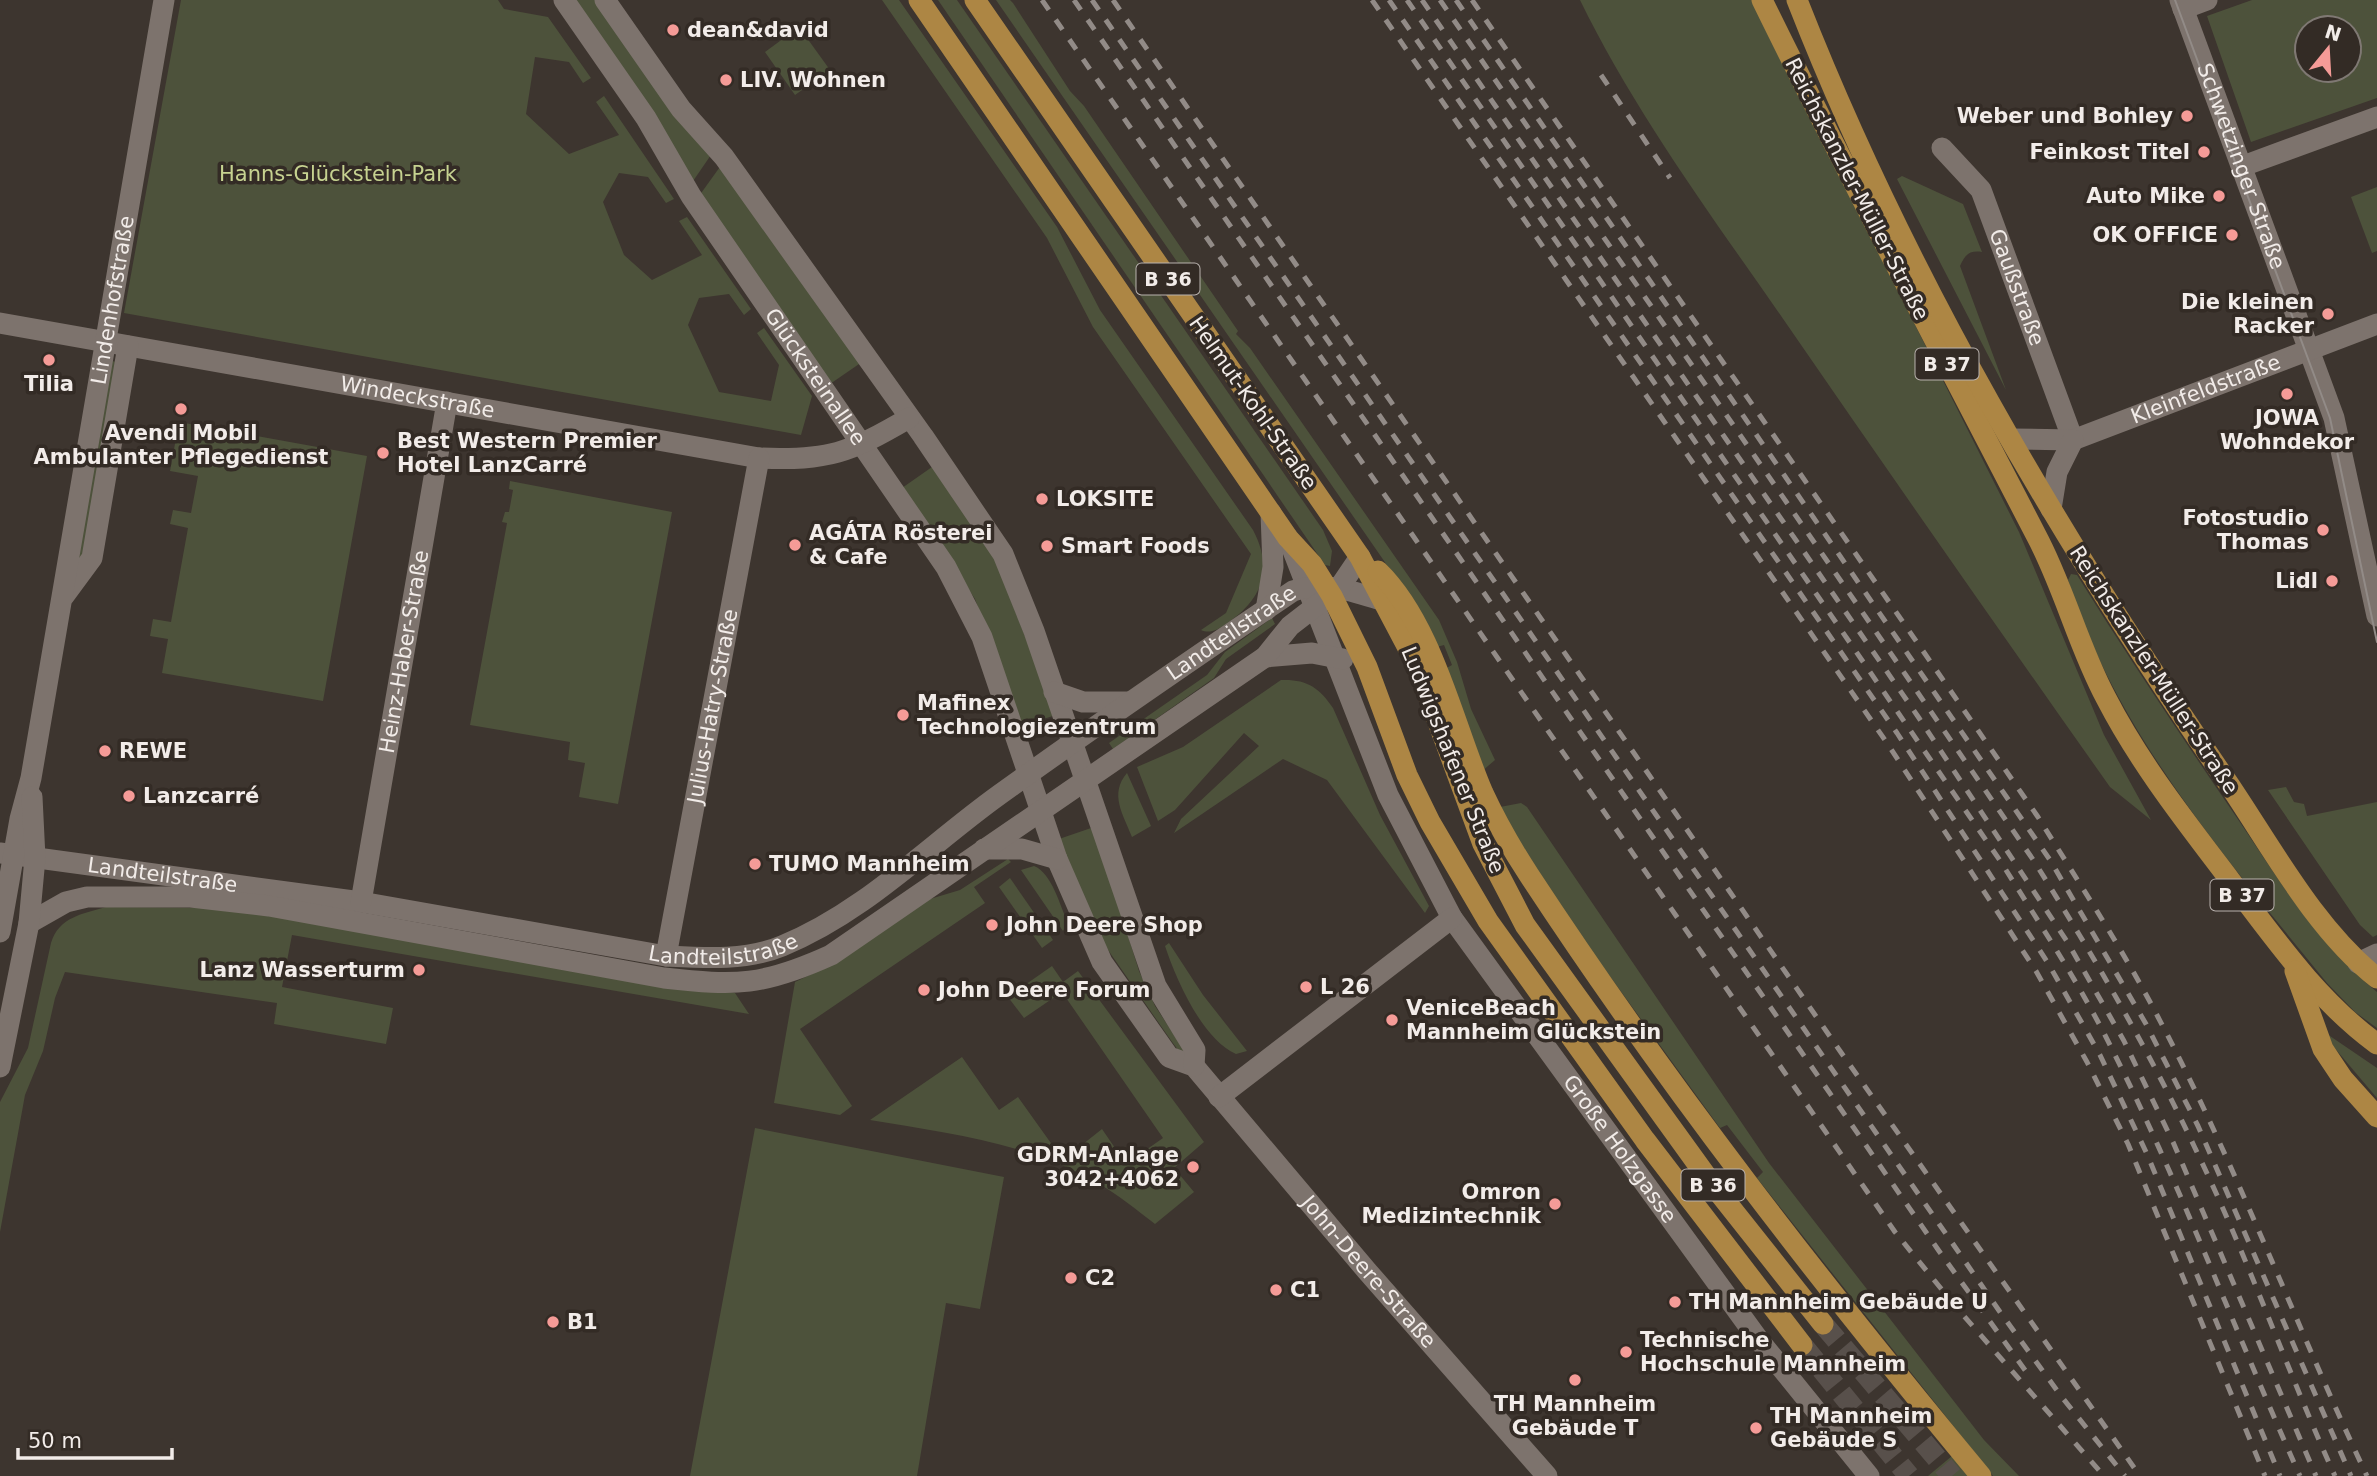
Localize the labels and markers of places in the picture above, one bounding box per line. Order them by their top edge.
place label: dean&david [687,18,829,42]
marker: dean&david [665,22,681,38]
place label: LIV. Wohnen [740,68,886,92]
marker: LIV. Wohnen [718,72,734,88]
place label: Weber und Bohley [1957,104,2173,128]
marker: Weber und Bohley [2179,108,2195,124]
place label: Feinkost Titel [2029,140,2190,164]
marker: Feinkost Titel [2196,144,2212,160]
place label: Auto Mike [2086,184,2205,208]
marker: Auto Mike [2211,188,2227,204]
place label: OK OFFICE [2092,223,2218,247]
marker: OK OFFICE [2224,227,2240,243]
place label: Die kleinen Racker [2181,290,2315,338]
marker: Die kleinen Racker [2320,306,2336,322]
marker: Tilia [41,352,57,368]
place label: Tilia [24,372,74,396]
marker: JOWA Wohndekor [2279,386,2295,402]
marker: Avendi Mobil Ambulanter Pflegedienst [173,401,189,417]
place label: JOWA Wohndekor [2220,406,2355,454]
place label: Avendi Mobil Ambulanter Pflegedienst [34,421,328,469]
place label: Best Western Premier Hotel LanzCarré [397,429,657,477]
marker: Best Western Premier Hotel LanzCarré [375,445,391,461]
place label: LOKSITE [1056,487,1154,511]
marker: LOKSITE [1034,491,1050,507]
place label: Fotostudio Thomas [2182,506,2309,554]
place label: AGÁTA Rösterei & Cafe [809,520,993,569]
marker: Fotostudio Thomas [2315,522,2331,538]
place label: Smart Foods [1061,534,1210,558]
marker: AGÁTA Rösterei & Cafe [787,537,803,553]
marker: Smart Foods [1039,538,1055,554]
place label: Lidl [2275,569,2318,593]
marker: Lidl [2324,573,2340,589]
place label: Mafinex Technologiezentrum [917,691,1156,739]
marker: Mafinex Technologiezentrum [895,707,911,723]
place label: REWE [119,739,187,763]
marker: REWE [97,743,113,759]
place label: Lanzcarré [143,784,259,808]
marker: Lanzcarré [121,788,137,804]
place label: TUMO Mannheim [769,852,970,876]
marker: TUMO Mannheim [747,856,763,872]
place label: John Deere Shop [1004,913,1203,937]
marker: John Deere Shop [984,917,1000,933]
place label: Lanz Wasserturm [200,958,405,982]
marker: Lanz Wasserturm [411,962,427,978]
place label: L 26 [1320,975,1370,999]
place label: John Deere Forum [936,978,1150,1002]
marker: L 26 [1298,979,1314,995]
marker: John Deere Forum [916,982,932,998]
place label: VeniceBeach Mannheim Glückstein [1406,996,1661,1044]
marker: VeniceBeach Mannheim Glückstein [1384,1012,1400,1028]
place label: GDRM-Anlage 3042+4062 [1017,1143,1179,1191]
marker: GDRM-Anlage 3042+4062 [1185,1159,1201,1175]
place label: Omron Medizintechnik [1361,1180,1542,1228]
marker: Omron Medizintechnik [1547,1196,1563,1212]
place label: C2 [1085,1266,1115,1290]
marker: C2 [1063,1270,1079,1286]
place label: C1 [1290,1278,1320,1302]
marker: C1 [1268,1282,1284,1298]
place label: TH Mannheim Gebäude U [1689,1290,1988,1314]
marker: TH Mannheim Gebäude U [1667,1294,1683,1310]
place label: B1 [567,1310,598,1334]
marker: B1 [545,1314,561,1330]
place label: Technische Hochschule Mannheim [1640,1328,1906,1376]
marker: Technische Hochschule Mannheim [1618,1344,1634,1360]
marker: TH Mannheim Gebäude T [1567,1372,1583,1388]
place label: TH Mannheim Gebäude T [1494,1392,1656,1440]
place label: TH Mannheim Gebäude S [1770,1404,1932,1452]
marker: TH Mannheim Gebäude S [1748,1420,1764,1436]

